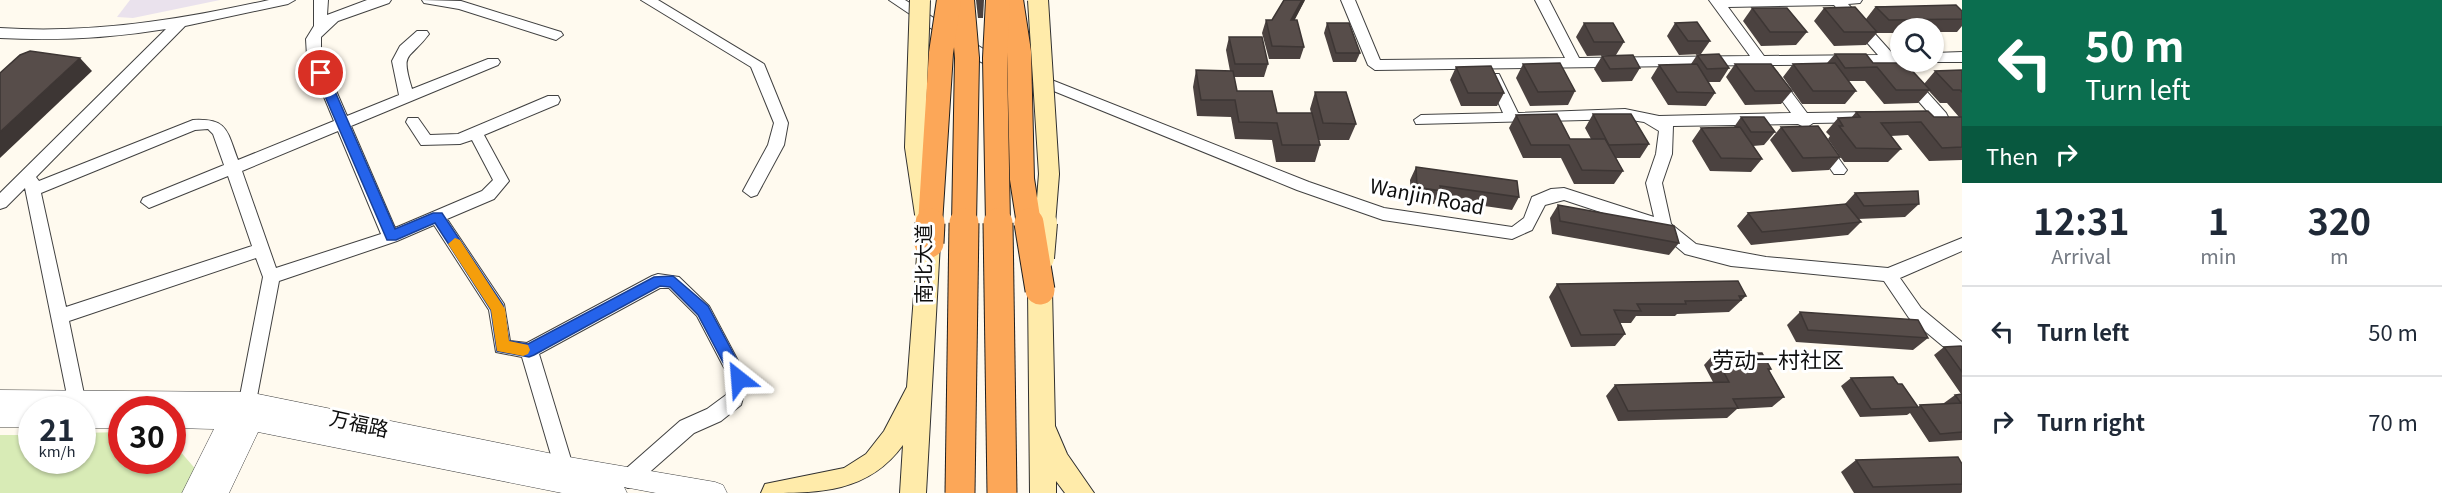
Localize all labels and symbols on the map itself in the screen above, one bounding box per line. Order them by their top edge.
pin [295,47,346,98]
street label: Wanjin Road [1368,170,1487,221]
street label: 南北大道 [908,224,937,304]
district label: 劳动一村社区 [1712,342,1844,374]
position arrow [707,347,771,411]
speed limit sign: 30 [108,396,186,474]
street label: 万福路 [327,402,392,443]

